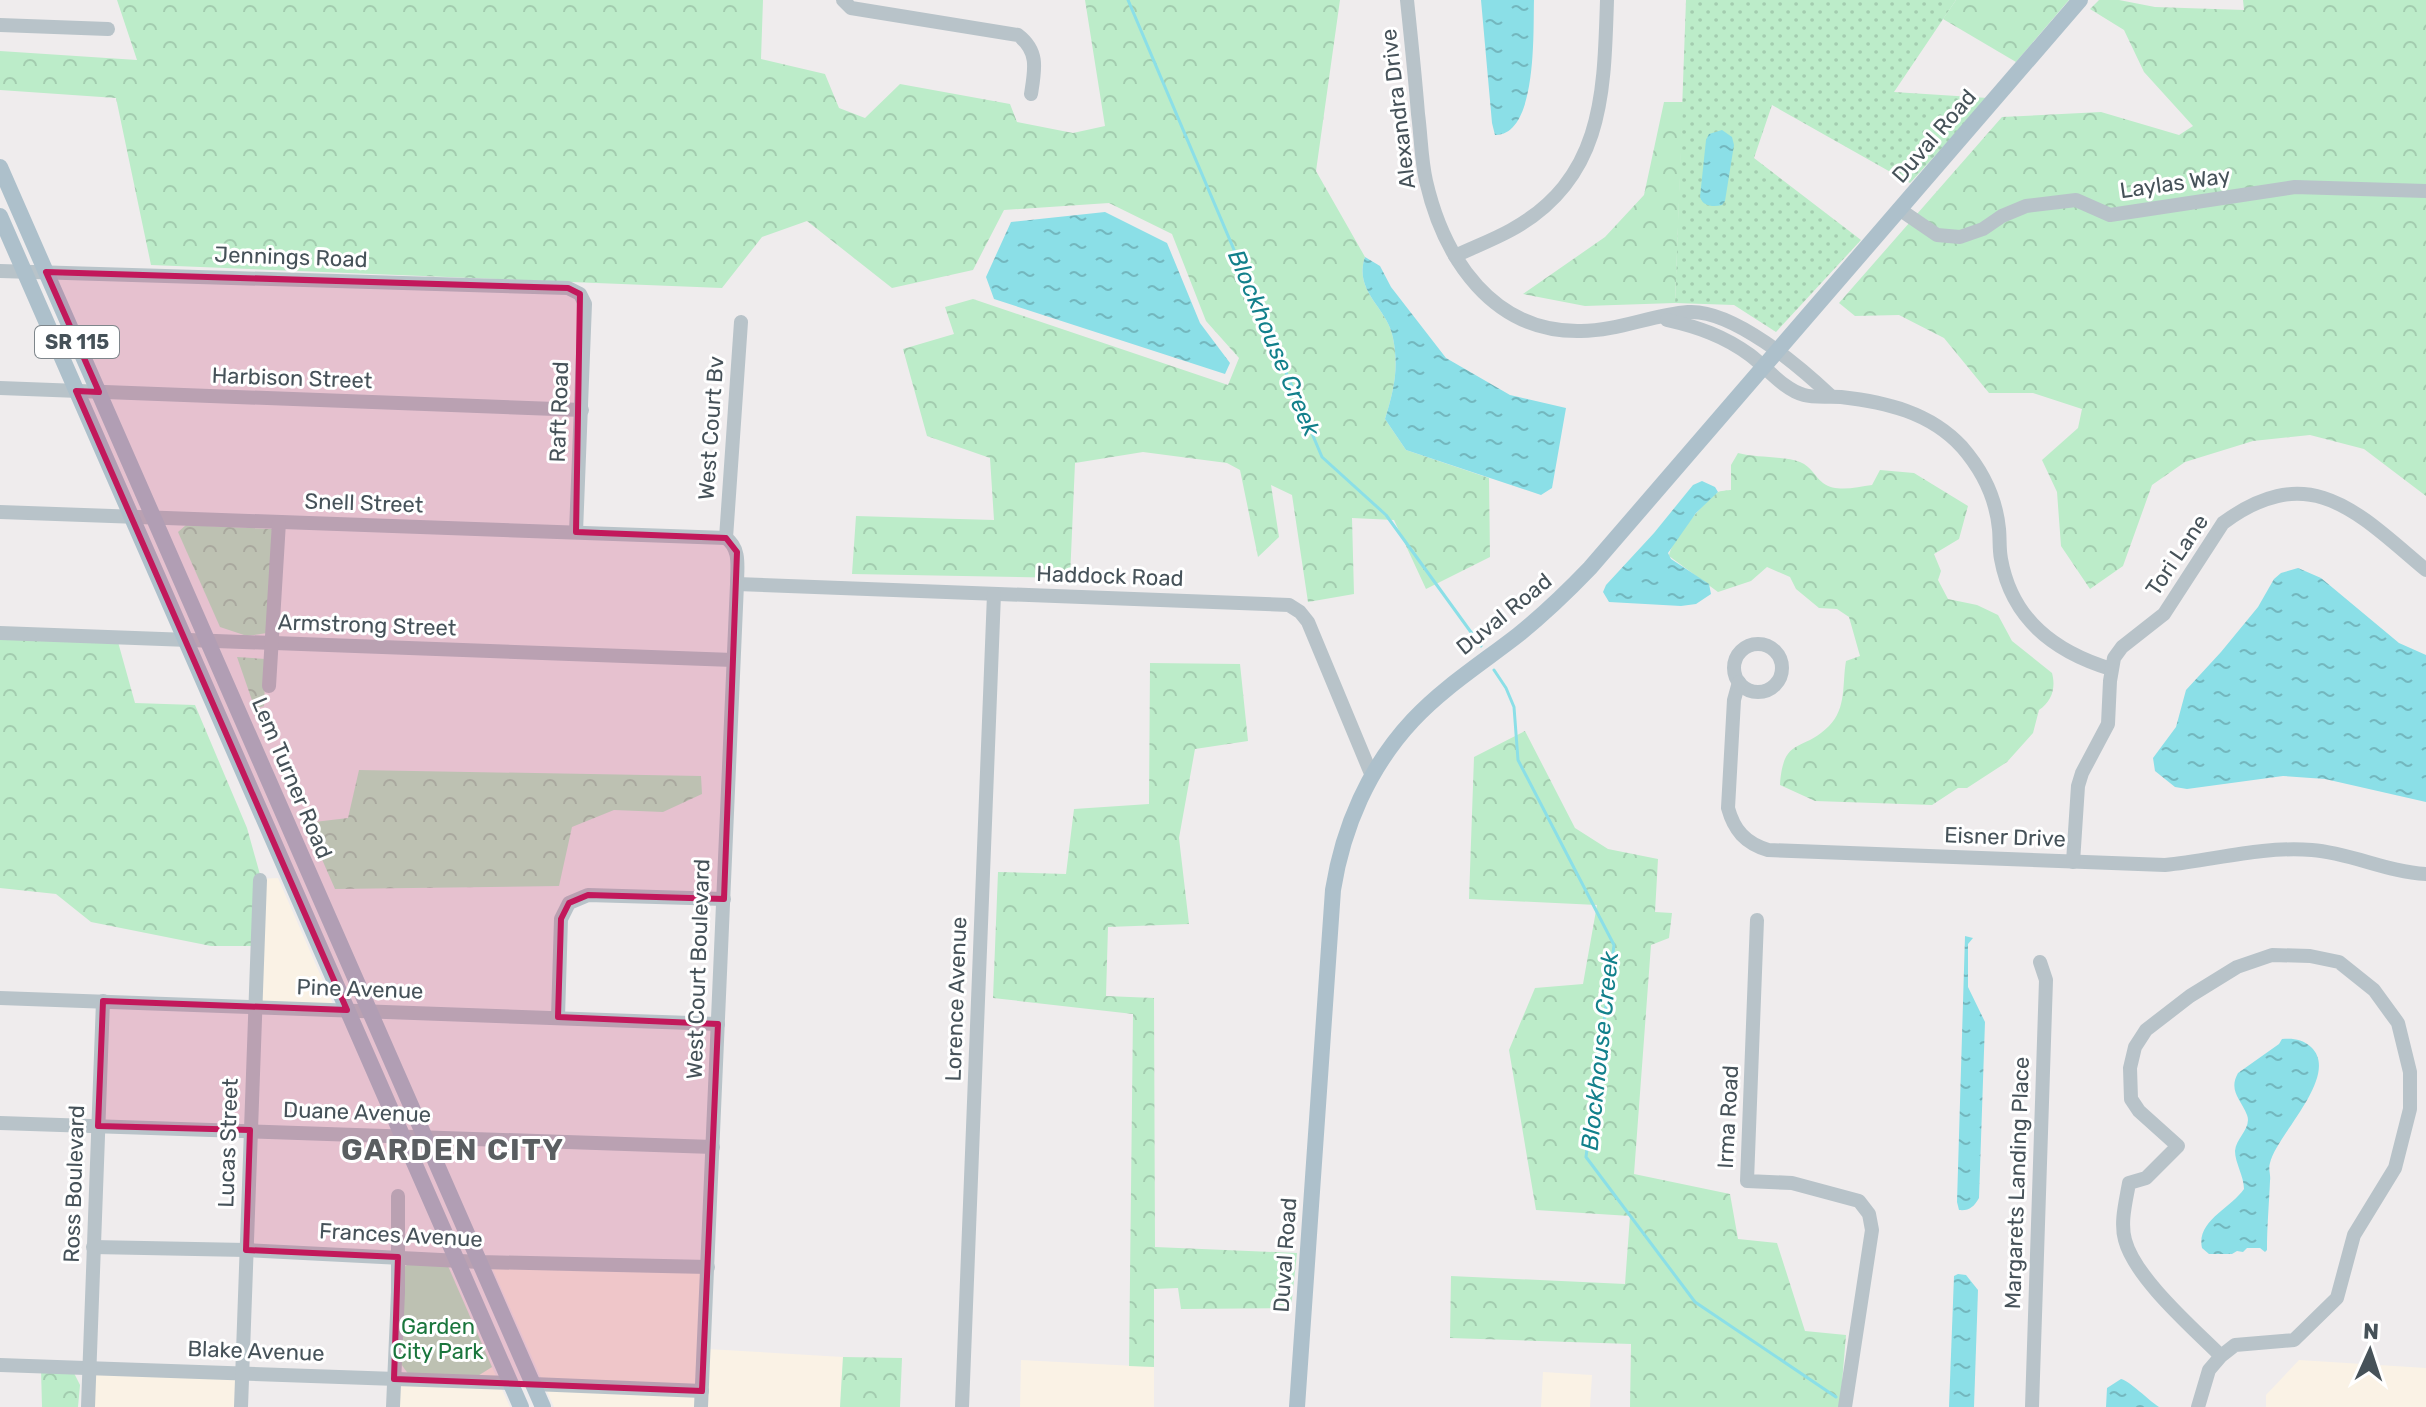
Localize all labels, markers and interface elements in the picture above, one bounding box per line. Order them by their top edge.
street label: Alexandra Drive [1375,27,1421,191]
street label: Duval Road [1886,84,1982,188]
street label: Laylas Way [2118,162,2232,204]
street label: Jennings Road [214,241,368,273]
water label: Blockhouse Creek [1222,246,1326,441]
road number: SR 115 [35,326,119,358]
street label: West Court Bv [692,355,730,501]
street label: Raft Road [544,361,574,463]
street label: Harbison Street [211,362,373,394]
street label: Snell Street [304,487,424,519]
street label: Tori Lane [2140,509,2214,601]
street label: Haddock Road [1036,560,1184,592]
street label: Duval Road [1451,567,1557,661]
street label: Armstrong Street [277,608,457,642]
street label: Lem Turner Road [246,693,338,863]
street label: Eisner Drive [1944,821,2066,853]
street label: West Court Boulevard [681,858,715,1080]
street label: Lorence Avenue [940,916,972,1082]
water label: Blockhouse Creek [1576,950,1624,1152]
street label: Pine Avenue [296,973,424,1005]
street label: Margarets Landing Place [1999,1056,2035,1310]
street label: Irma Road [1712,1065,1744,1169]
street label: Lucas Street [212,1077,244,1208]
street label: Duane Avenue [283,1096,431,1128]
street label: Ross Boulevard [58,1105,90,1263]
district label: GARDEN CITY [341,1132,565,1168]
street label: Duval Road [1268,1197,1302,1313]
street label: Frances Avenue [319,1217,483,1253]
north arrow [2330,1311,2410,1391]
park label: Garden City Park [392,1313,484,1365]
text: N [2362,1318,2380,1345]
street label: Blake Avenue [187,1335,325,1367]

